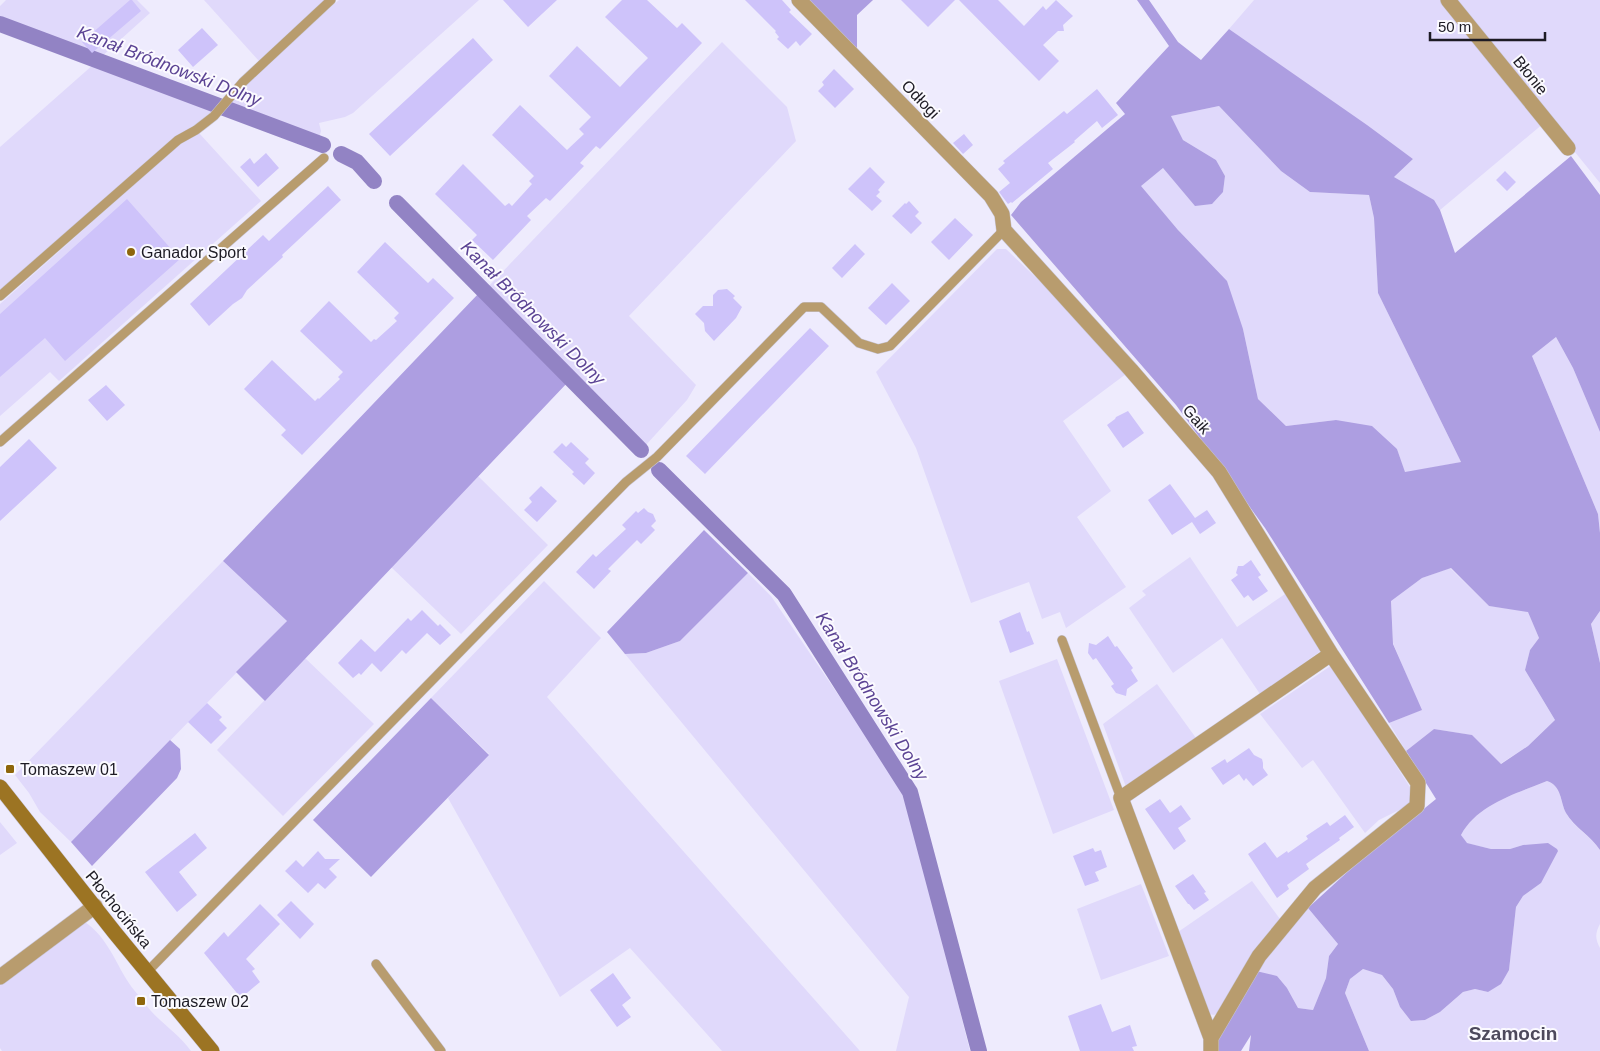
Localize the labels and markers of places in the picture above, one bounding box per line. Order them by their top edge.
place label: Ganador Sport [141,244,247,261]
marker: Ganador Sport [125,246,137,258]
place label: Tomaszew 01 [20,761,118,778]
marker: Tomaszew 01 [4,763,16,775]
place label: Tomaszew 02 [151,993,249,1010]
marker: Tomaszew 02 [135,995,147,1007]

